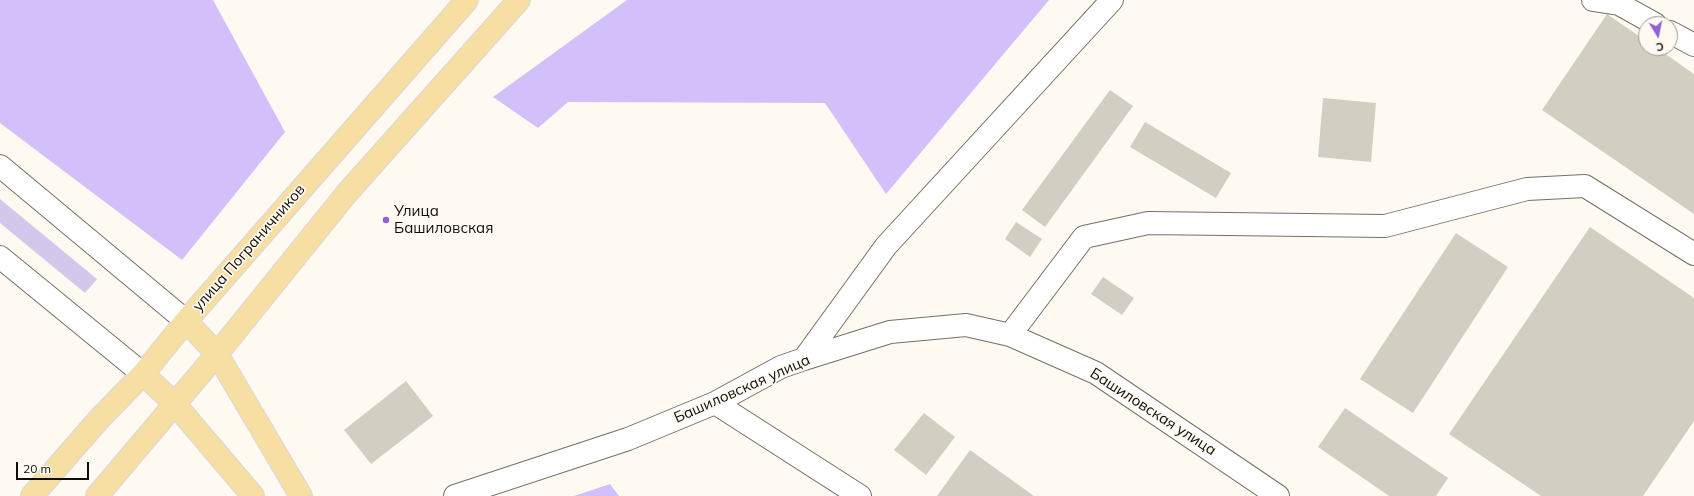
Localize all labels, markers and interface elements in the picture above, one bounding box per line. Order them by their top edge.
north arrow [1638,16,1678,56]
text: С [1655,39,1665,54]
street label: улица Пограничников [189,181,309,315]
place label: Улица Башиловская [394,202,493,237]
marker: Улица Башиловская [381,215,391,225]
street label: Башиловская улица [671,351,813,427]
street label: Башиловская улица [1086,364,1220,460]
scale bar [18,454,91,480]
text: 20 m [23,461,51,476]

